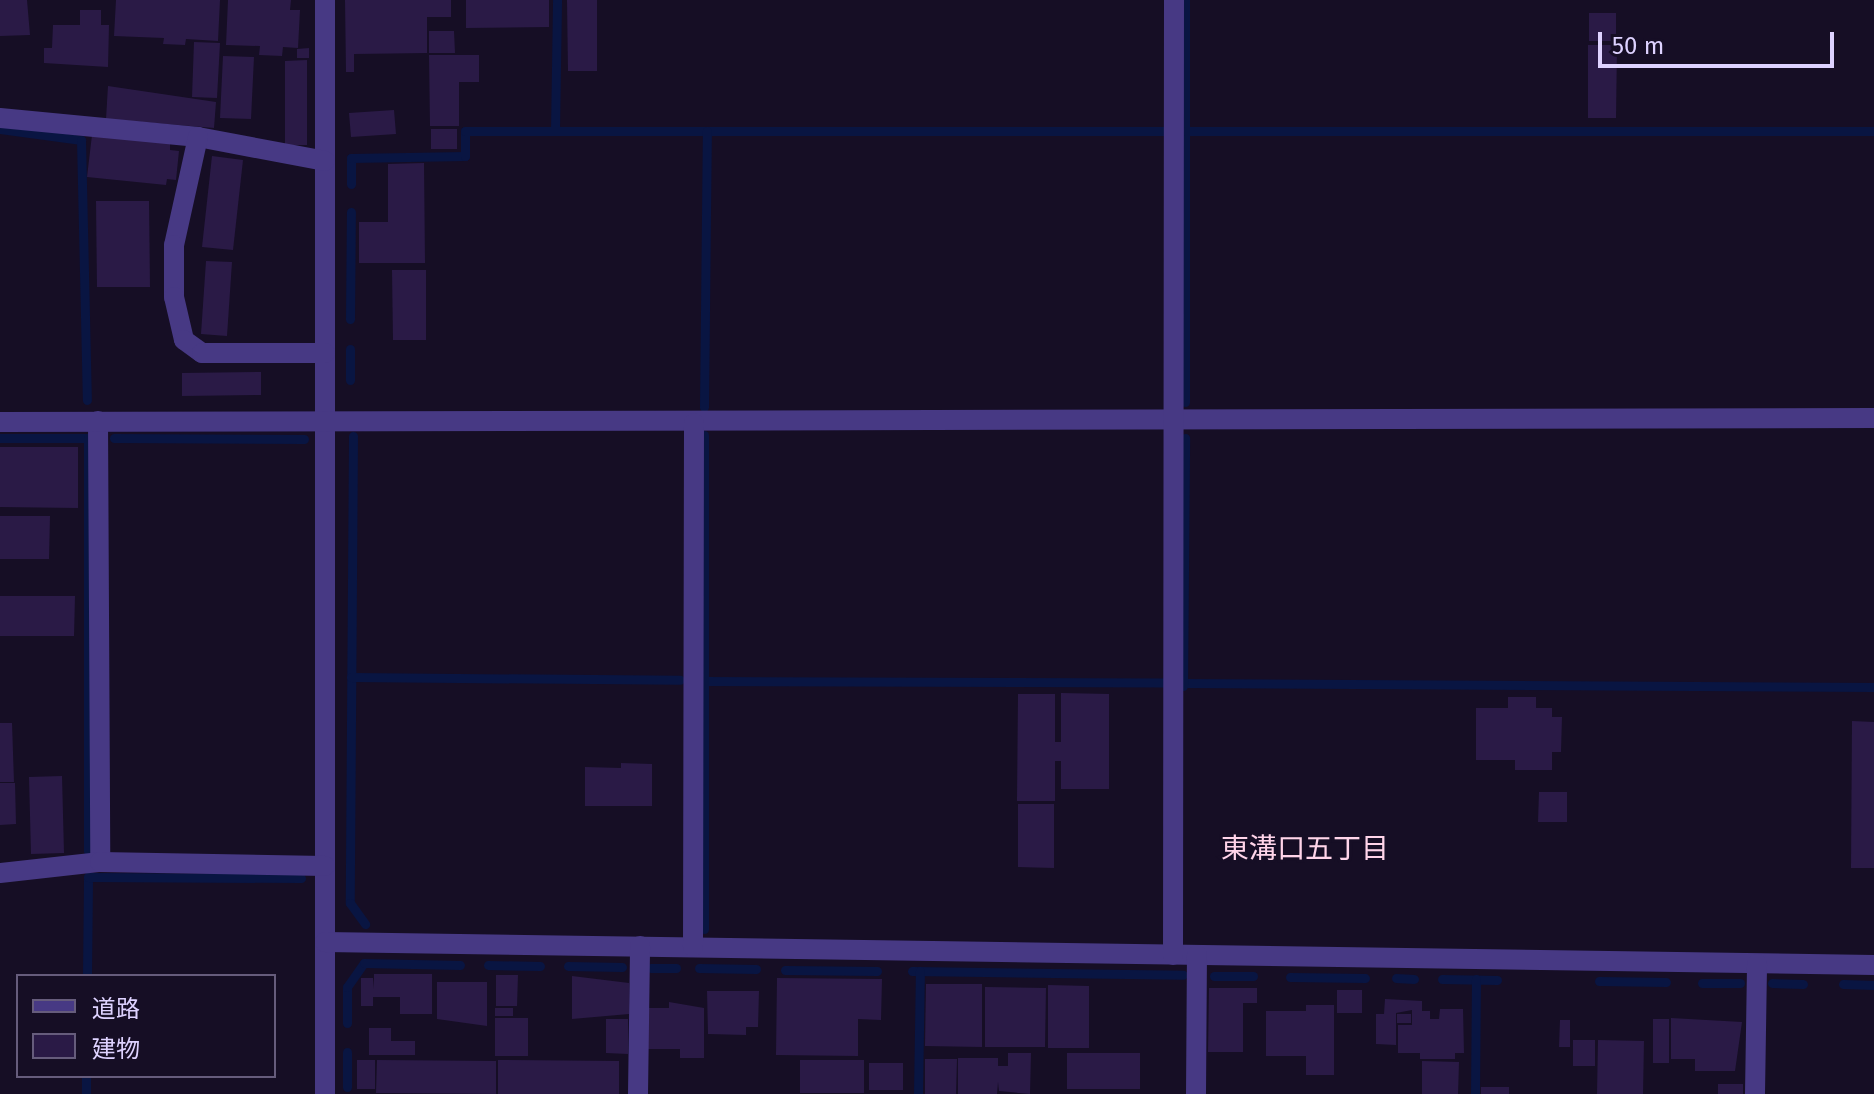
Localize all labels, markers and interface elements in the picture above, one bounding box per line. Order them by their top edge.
scale bar [1602,16,1838,66]
text: 50 m [1612,32,1664,60]
district label: 東溝口五丁目 [1221,832,1389,866]
legend [16,974,276,1078]
text: 道路 [92,995,140,1023]
text: 建物 [92,1035,140,1063]

